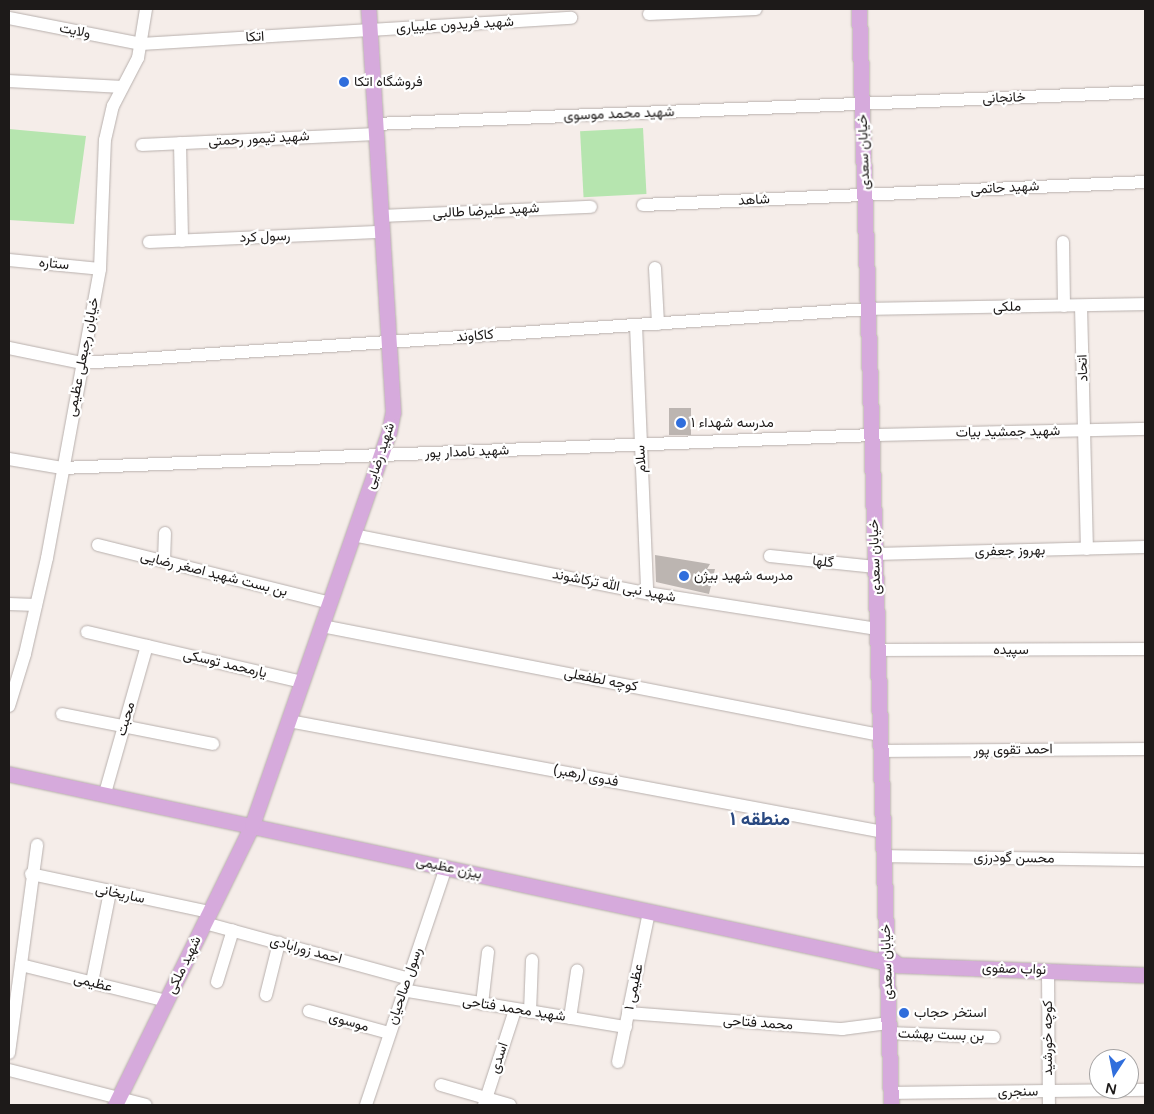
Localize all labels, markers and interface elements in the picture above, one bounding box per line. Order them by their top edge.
street label: شهید فریدون علییاری [396,14,514,36]
street label: ولایت [58,20,92,42]
street label: اتکا [245,28,265,46]
place label: فروشگاه اتکا [354,74,423,90]
marker: فروشگاه اتکا [338,76,350,88]
street label: خانجانی [982,89,1026,107]
street label: شهید محمد موسوی [563,104,675,124]
street label: خیابان سعدی [854,114,874,190]
street label: شهید تیمور رحمتی [208,128,310,150]
street label: شهید حاتمی [970,178,1040,198]
street label: شاهد [738,191,770,209]
street label: شهید علیرضا طالبی [432,200,540,222]
street label: رسول کرد [239,228,291,246]
street label: ستاره [38,254,70,274]
street label: خیابان رجبعلی عظیمی [63,296,103,418]
street label: ملکی [993,298,1021,316]
street label: کاکاوند [456,326,494,346]
street label: اتحاد [1074,354,1092,382]
place label: مدرسه شهداء ۱ [691,415,774,431]
marker: مدرسه شهداء ۱ [675,417,687,429]
street label: شهید رضایی [361,421,399,491]
street label: شهید جمشید بیات [956,423,1060,441]
street label: شهید نامدار پور [424,442,510,462]
street label: سلام [632,445,650,473]
street label: خیابان سعدی [865,519,885,595]
street label: بهروز جعفری [975,542,1045,560]
street label: بن بست شهید اصغر رضایی [139,548,289,600]
street label: گلها [812,553,834,571]
street label: شهید نبی الله ترکاشوند [551,566,677,606]
place label: مدرسه شهید بیژن [694,568,793,584]
marker: مدرسه شهید بیژن [678,570,690,582]
street label: سپیده [993,642,1029,658]
street label: یارمحمد توسکی [181,646,269,682]
street label: کوچه لطفعلی [563,665,639,695]
street label: محبت [113,700,139,738]
street label: احمد تقوی پور [973,741,1053,759]
street label: فدوی (رهبر) [552,761,620,791]
district label: منطقه ۱ [730,809,790,831]
street label: محسن گودرزی [973,849,1055,867]
street label: بیژن عظیمی [415,853,483,883]
street label: ساریخانی [94,881,146,907]
street label: خیابان سعدی [877,924,897,1000]
street label: احمد زورابادی [268,932,344,968]
street label: شهید ملکی [163,933,205,997]
street label: رسول صالحیان [384,945,426,1027]
street label: نواب صفوی [982,959,1046,979]
street label: عظیمی ۱ [621,962,647,1012]
street label: عظیمی [72,970,114,996]
street label: شهید محمد فتاحی [461,993,567,1025]
street label: کوچه خورشید [1040,1000,1056,1076]
place label: استخر حجاب [914,1005,987,1021]
marker: استخر حجاب [898,1007,910,1019]
street label: موسوی [327,1008,371,1036]
street label: محمد فتاحی [722,1012,794,1034]
street label: بن بست بهشت [898,1025,984,1045]
street label: اسدی [486,1040,512,1076]
north arrow [1089,1049,1139,1099]
text: N [1104,1079,1118,1098]
street label: سنجری [998,1083,1038,1101]

